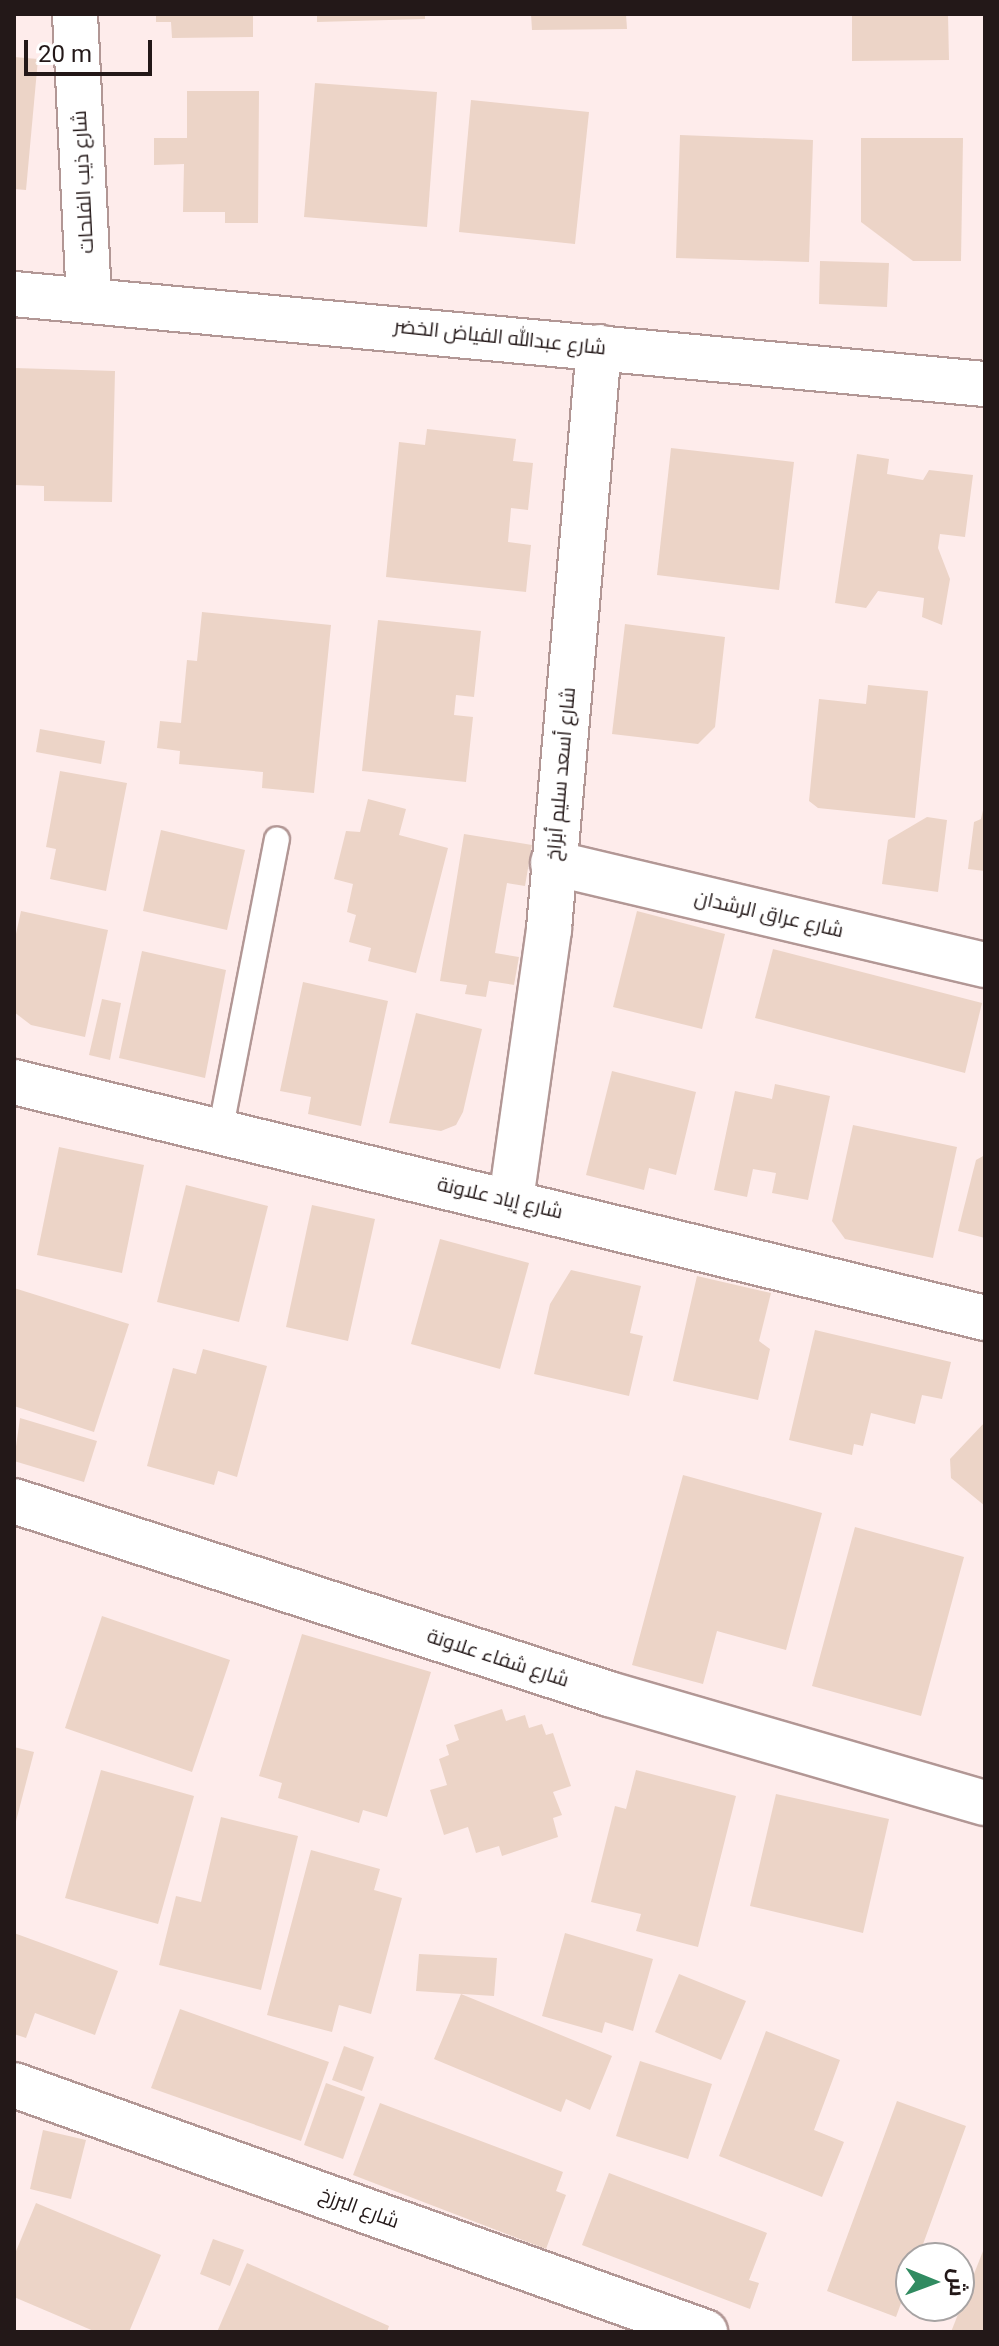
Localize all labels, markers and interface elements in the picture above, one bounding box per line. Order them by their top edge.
scale bar [28,24,156,74]
text: 20 m [38,40,92,68]
street label: شارع ذيب الفلحات [67,110,99,254]
street label: شارع عبدالله الفياض الخضر [393,314,607,360]
street label: شارع أسعد سليم أبزاخ [541,686,581,862]
street label: شارع عراق الرشدان [692,885,846,943]
street label: شارع إياد علاونة [435,1172,565,1224]
street label: شارع شفاء علاونة [424,1624,572,1692]
street label: شارع البرزخ [316,2182,402,2234]
north arrow [895,2242,975,2322]
text: ش [945,2268,970,2297]

